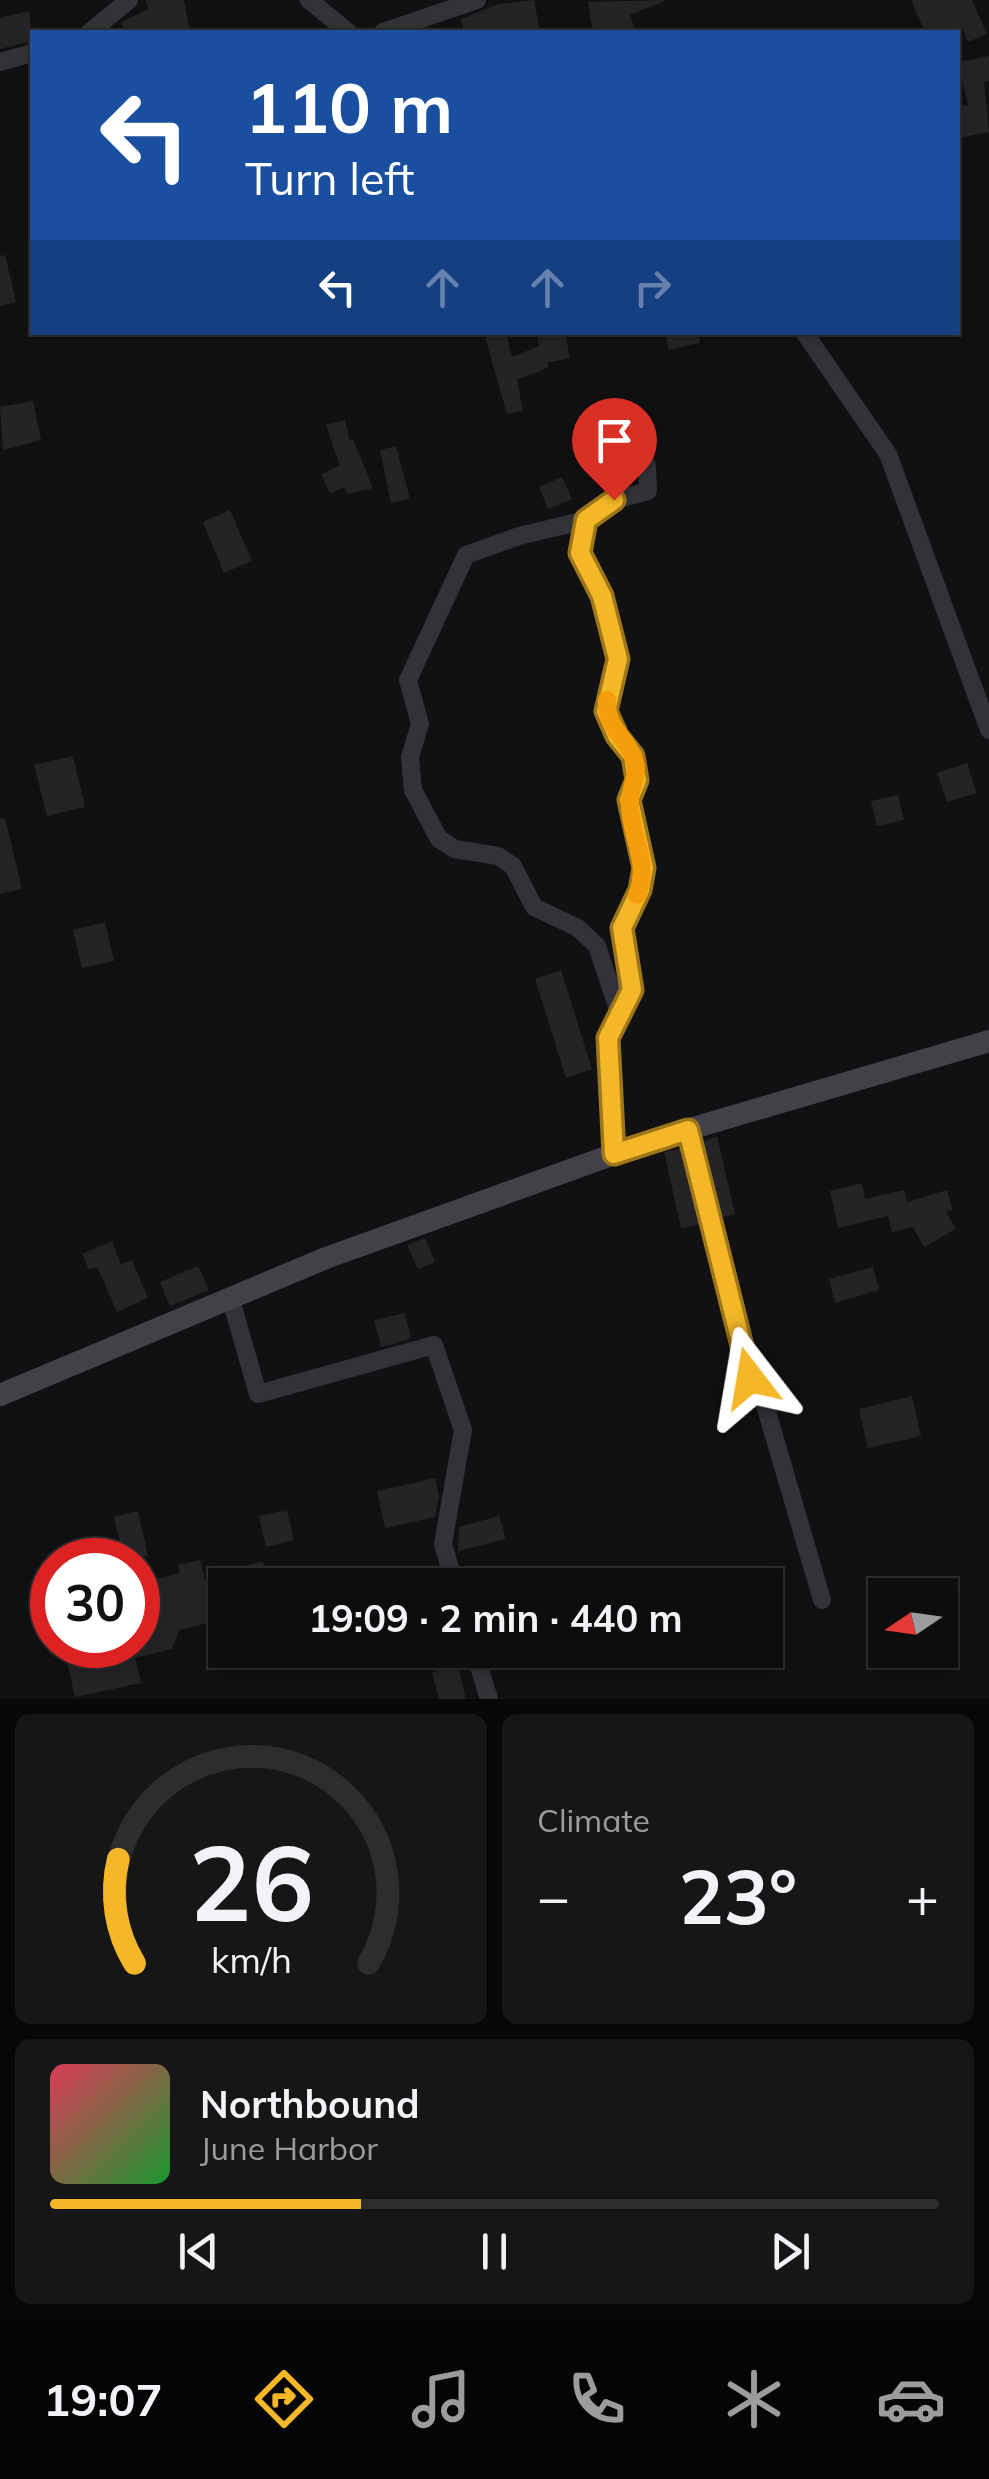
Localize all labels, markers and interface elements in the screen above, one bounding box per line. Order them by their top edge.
text: 110 m [245,63,453,151]
icon: left [80,70,210,200]
text: Turn left [245,150,414,206]
icon: left [310,260,365,315]
icon: ahead [415,260,470,315]
icon: ahead [520,260,575,315]
icon: right [625,260,680,315]
pin [572,398,657,501]
icon: arrive [587,413,642,468]
position arrow [698,1326,802,1430]
speed limit sign: 30 [30,1538,160,1668]
north arrow [868,1578,958,1668]
map controls [868,1578,958,1668]
text: 19:09 · 2 min · 440 m [308,1594,683,1642]
text: Climate [537,1800,650,1840]
text: 26 [189,1816,313,1947]
text: 23° [679,1849,797,1943]
text: − [537,1862,570,1931]
text: + [906,1862,939,1931]
text: km/h [211,1937,291,1982]
text: Northbound [200,2080,420,2128]
text: June Harbor [200,2128,378,2168]
icon: previous [171,2224,226,2279]
icon: pause [467,2224,522,2279]
icon: next [763,2224,818,2279]
icon: directions [249,2364,319,2434]
icon: music [406,2364,476,2434]
icon: phone [562,2364,632,2434]
icon: climate [719,2364,789,2434]
icon: car [876,2364,946,2434]
text: 19:07 [43,2371,162,2427]

